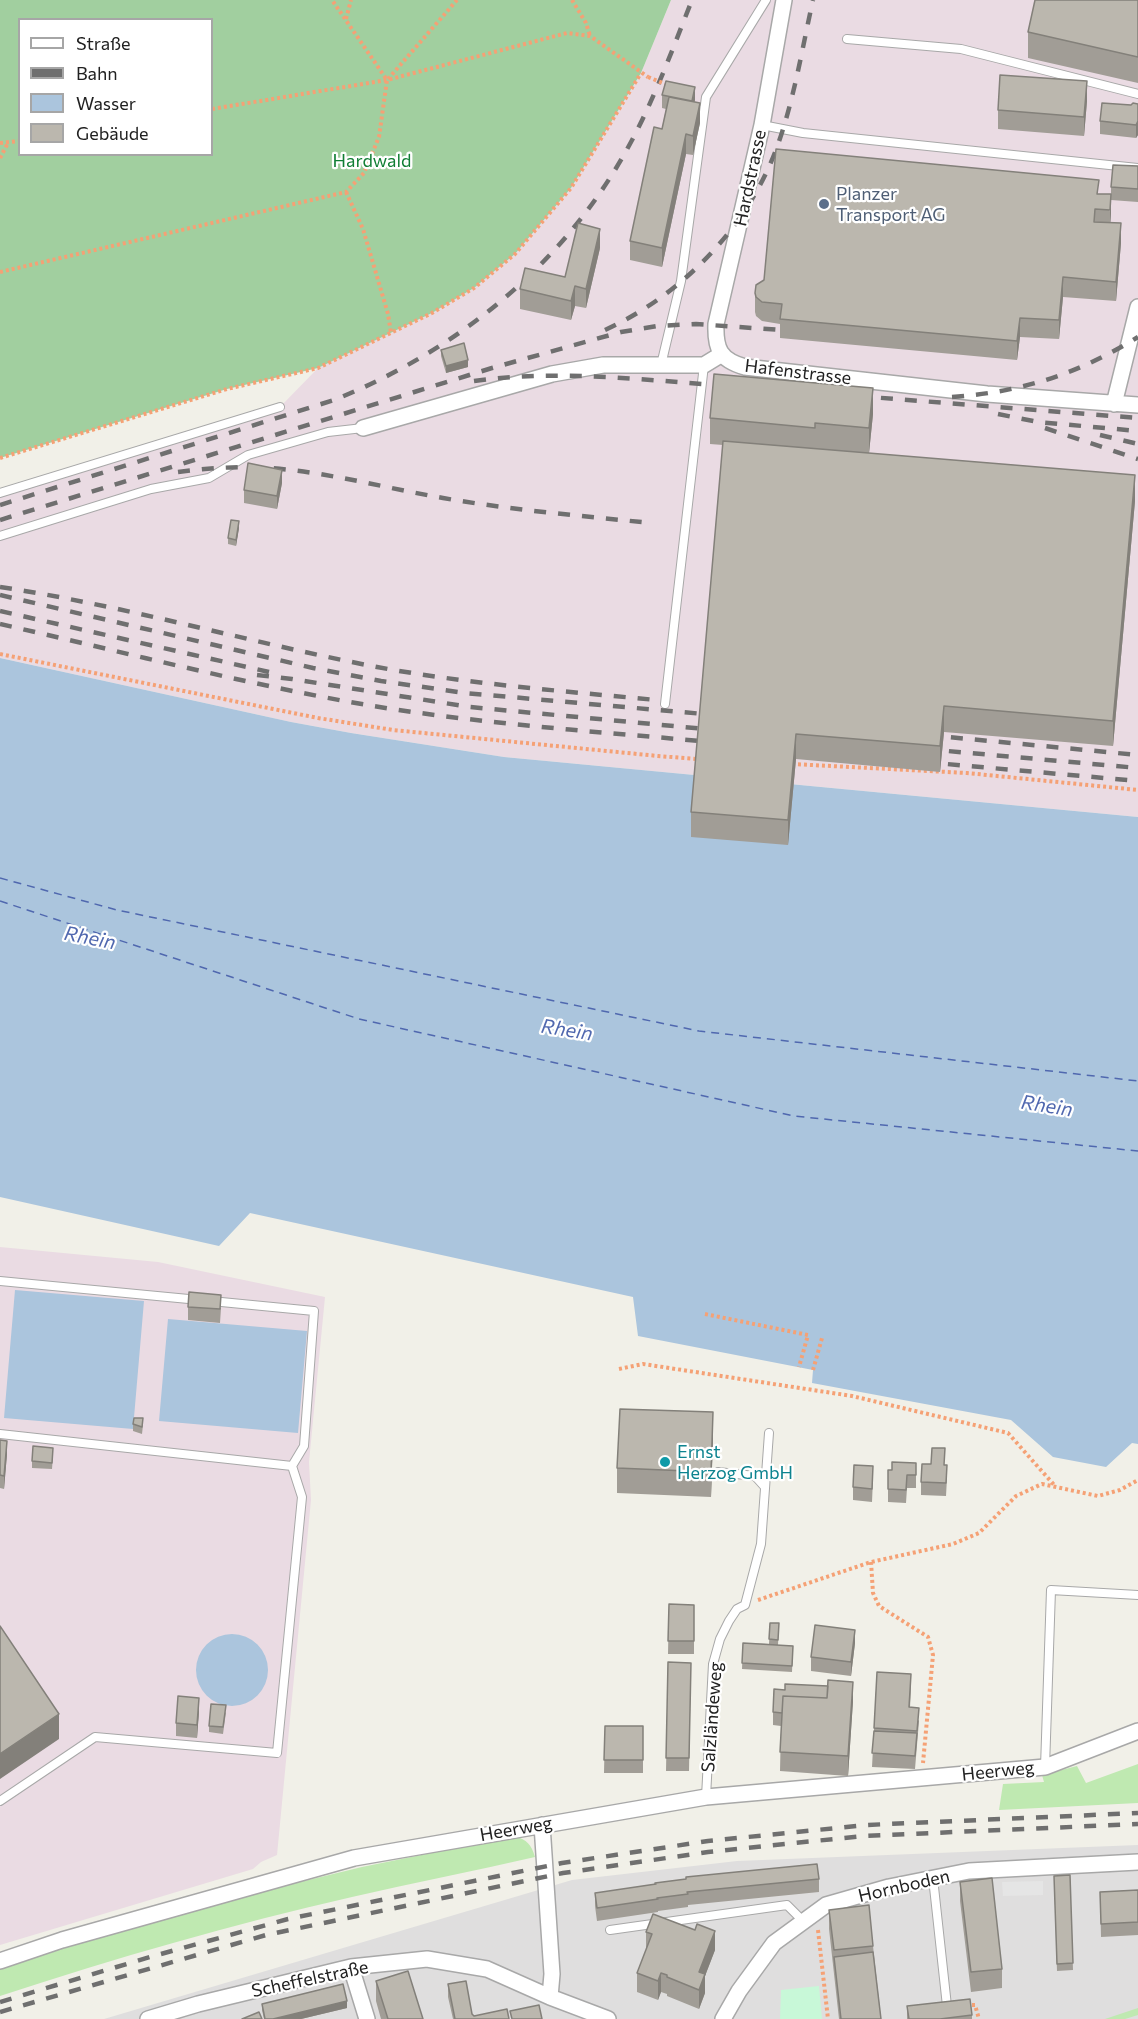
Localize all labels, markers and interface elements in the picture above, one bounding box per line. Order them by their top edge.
legend [18,18,213,156]
text: Straße [76,32,131,54]
text: Bahn [76,62,118,84]
text: Wasser [76,92,136,114]
text: Gebäude [76,122,149,144]
street label: Hardstrasse [729,128,771,228]
park label: Hardwald [333,150,411,172]
place label: Planzer Transport AG [836,183,945,226]
marker: Planzer Transport AG [817,197,831,211]
street label: Hafenstrasse [743,355,853,389]
water label: Rhein [62,921,118,955]
water label: Rhein [539,1014,595,1046]
water label: Rhein [1019,1090,1075,1122]
place label: Ernst Herzog GmbH [677,1441,793,1484]
marker: Ernst Herzog GmbH [658,1455,672,1469]
street label: Salzländeweg [697,1661,727,1773]
street label: Heerweg [961,1756,1035,1786]
street label: Heerweg [478,1812,554,1846]
street label: Hornboden [856,1865,952,1907]
street label: Scheffelstraße [250,1956,370,2002]

